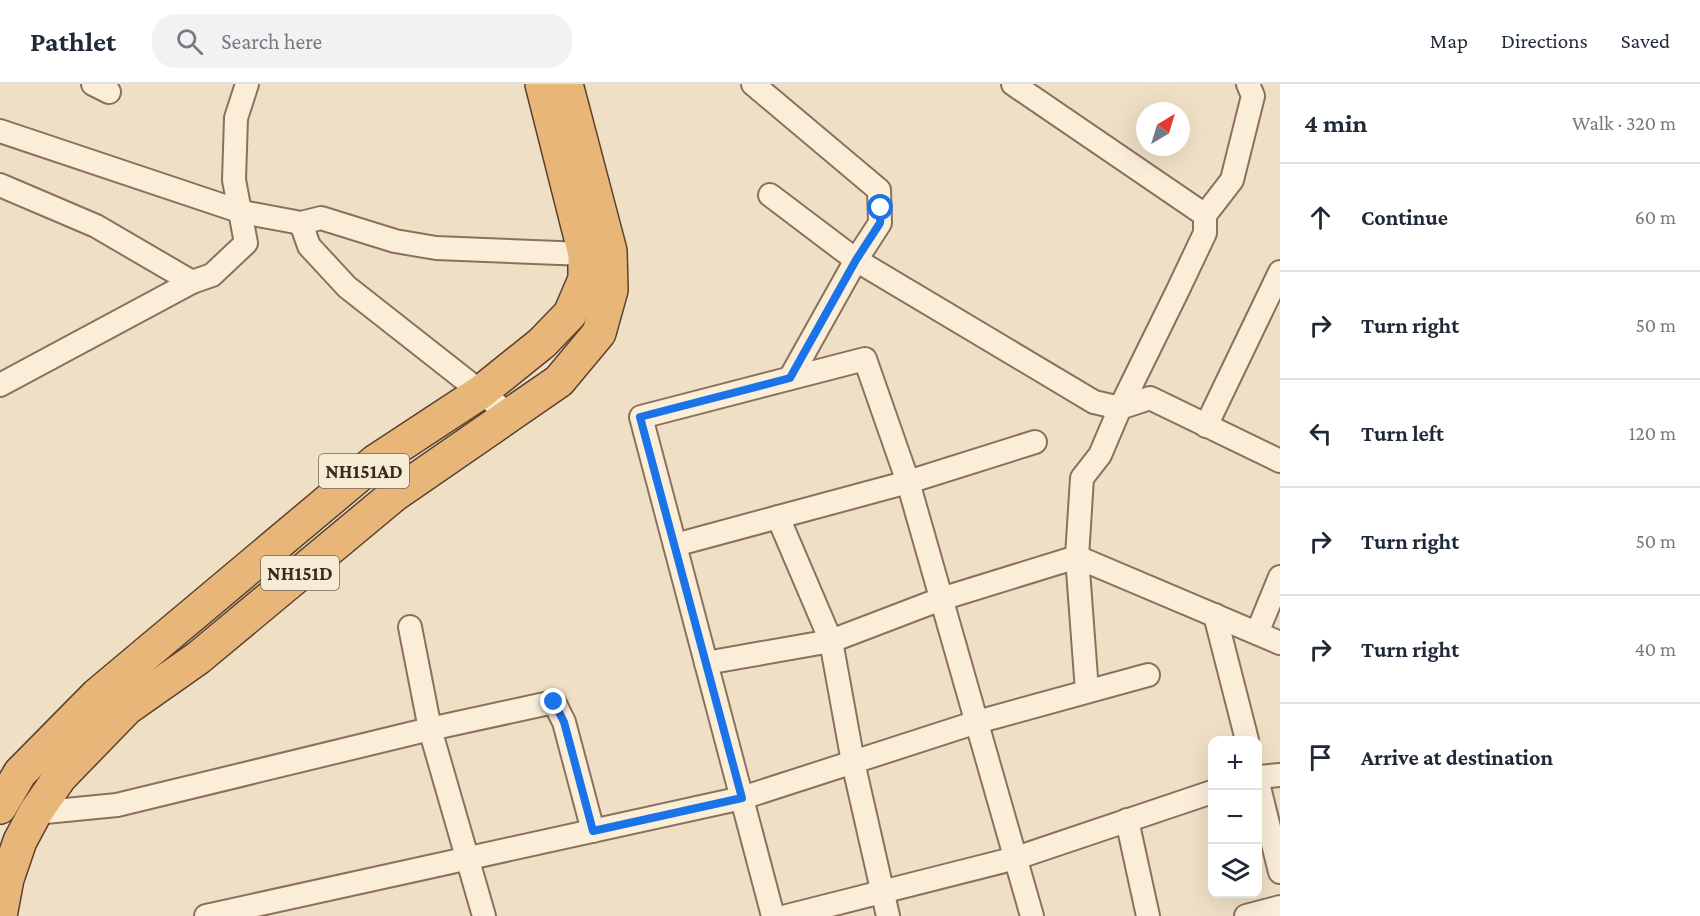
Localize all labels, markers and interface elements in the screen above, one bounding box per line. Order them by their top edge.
search box [152,14,572,68]
icon: search [173,25,206,58]
text: Pathlet [30,26,116,57]
text: Search here [221,29,322,54]
text: Map [1430,29,1468,53]
text: Directions [1501,29,1588,53]
text: Saved [1621,29,1670,53]
north arrow [1136,102,1190,156]
text: 4 min [1304,109,1368,138]
text: Walk · 320 m [1572,112,1676,134]
route start [867,194,893,220]
icon: ahead [1304,201,1337,234]
text: Continue [1361,205,1448,230]
text: 60 m [1635,206,1676,228]
icon: right [1304,309,1337,342]
text: Turn right [1361,313,1459,338]
text: 50 m [1635,314,1676,336]
icon: left [1304,417,1337,450]
text: Turn left [1361,421,1444,446]
text: 120 m [1629,422,1676,444]
road number: NH151AD [319,454,409,488]
icon: right [1304,525,1337,558]
text: Turn right [1361,529,1459,554]
text: 50 m [1635,530,1676,552]
road number: NH151D [261,556,339,590]
icon: right [1304,633,1337,666]
text: Turn right [1361,637,1459,662]
text: 40 m [1635,638,1676,660]
route end [540,688,566,714]
map controls [1208,736,1262,898]
button: + [1208,736,1262,790]
icon: arrive [1304,741,1337,774]
text: Arrive at destination [1361,745,1553,770]
button: − [1208,790,1262,844]
button: layers [1208,844,1262,898]

